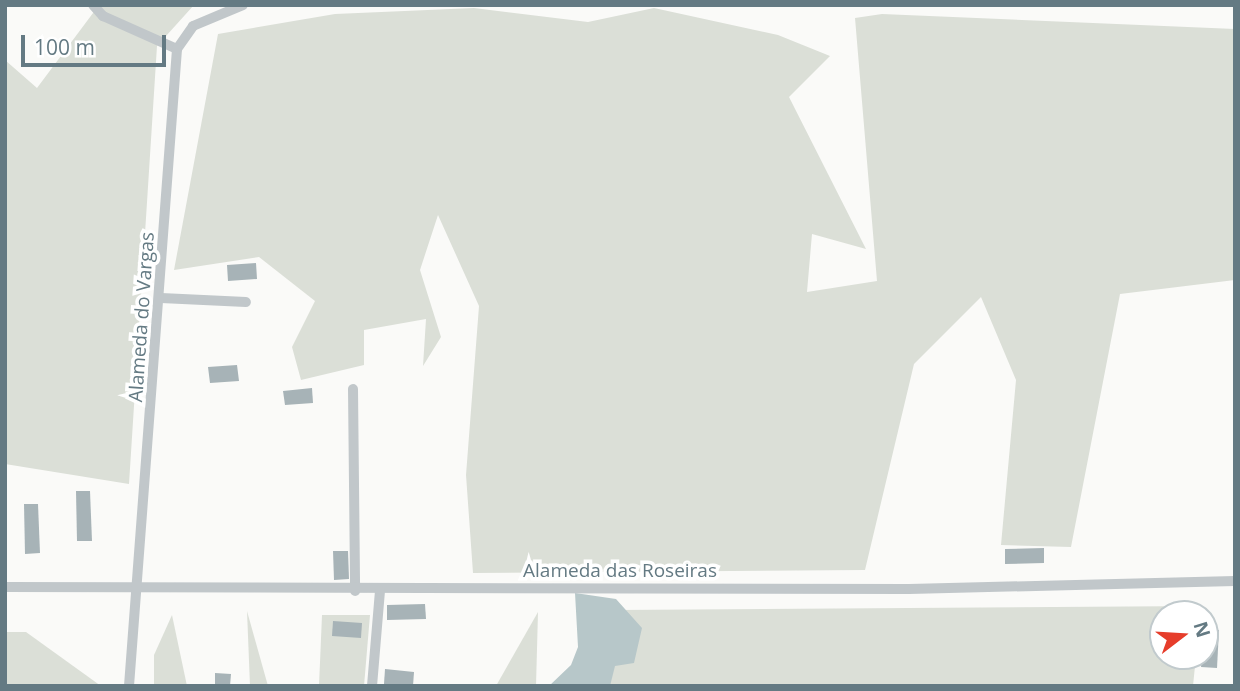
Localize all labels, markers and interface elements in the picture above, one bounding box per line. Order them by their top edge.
scale bar [24,21,170,65]
text: 100 m [34,33,95,61]
street label: Alameda do Vargas [125,231,159,403]
street label: Alameda das Roseiras [523,560,717,582]
north arrow [1149,600,1219,670]
text: N [1187,618,1217,641]

